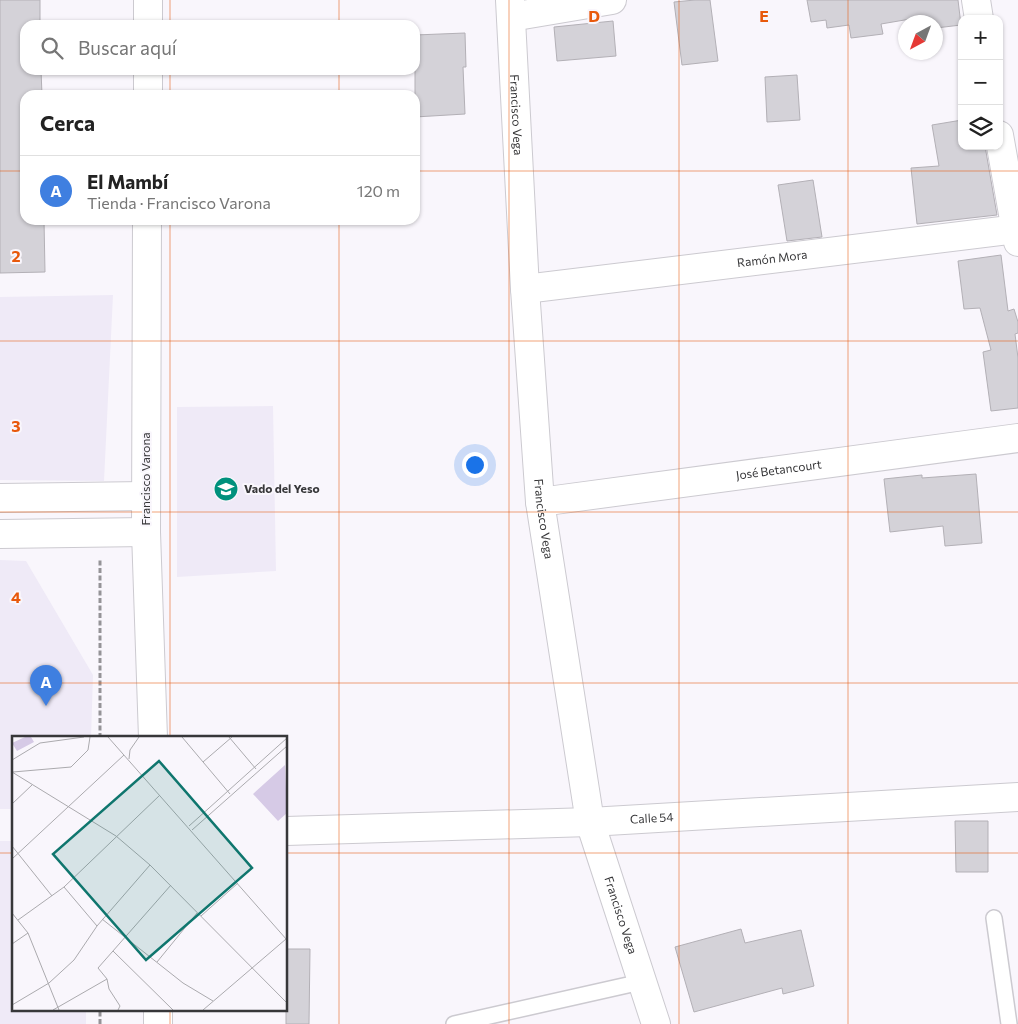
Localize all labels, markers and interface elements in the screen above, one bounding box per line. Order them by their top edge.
text: D [588,6,600,25]
text: E [759,6,769,25]
north arrow [898,15,943,60]
map controls [958,15,1003,150]
button: + [958,15,1003,60]
search box [20,20,420,75]
icon: search [38,34,66,62]
text: Buscar aquí [78,36,177,59]
button: − [958,60,1003,105]
street label: Francisco Vega [508,74,526,156]
button: layers [958,105,1003,150]
text: Cerca [40,110,95,135]
text: El Mambí [87,170,168,193]
text: A [50,181,62,200]
text: 120 m [357,181,400,200]
text: Tienda · Francisco Varona [87,193,271,212]
text: 2 [11,246,21,265]
street label: Ramón Mora [736,247,808,269]
text: 3 [11,416,21,435]
street label: Francisco Varona [138,432,152,526]
your location [462,452,488,478]
street label: José Betancourt [735,456,823,483]
school or university icon: Vado del Yeso [213,476,239,502]
street label: Francisco Vega [532,478,557,560]
place label: Vado del Yeso [244,481,320,495]
text: 4 [11,587,21,606]
pin: A [30,665,62,706]
inset map [12,736,288,1012]
street label: Calle 54 [630,809,674,826]
street label: Francisco Vega [602,874,641,956]

